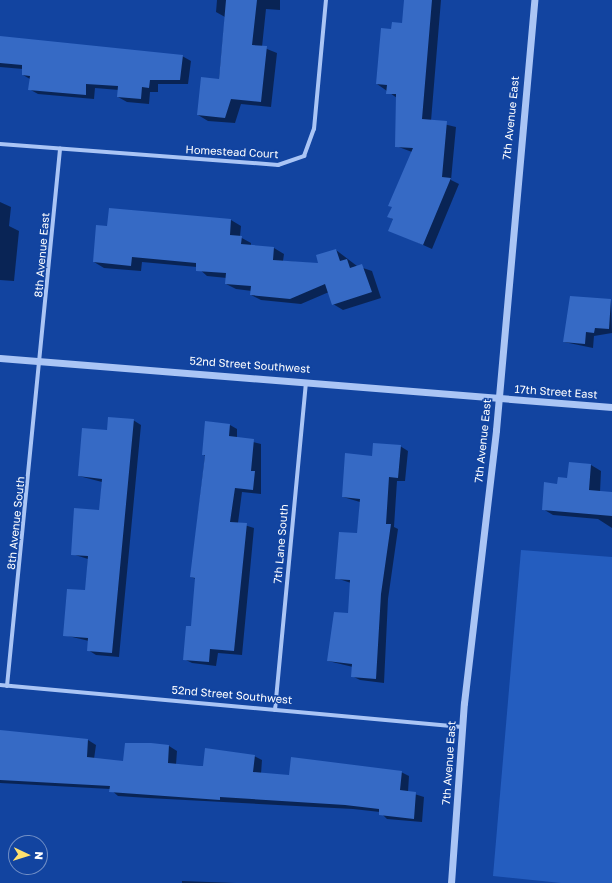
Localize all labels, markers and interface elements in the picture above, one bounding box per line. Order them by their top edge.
street label: 7th Avenue East [500,75,522,161]
street label: Homestead Court [185,143,279,161]
street label: 8th Avenue East [32,212,52,298]
street label: 52nd Street Southwest [189,354,311,376]
street label: 17th Street East [514,383,598,401]
street label: 7th Avenue East [472,398,494,484]
street label: 8th Avenue South [5,476,27,570]
street label: 7th Lane South [271,504,291,584]
street label: 52nd Street Southwest [171,683,293,707]
street label: 7th Avenue East [439,720,459,806]
north arrow [8,835,48,875]
text: N [33,851,46,860]

